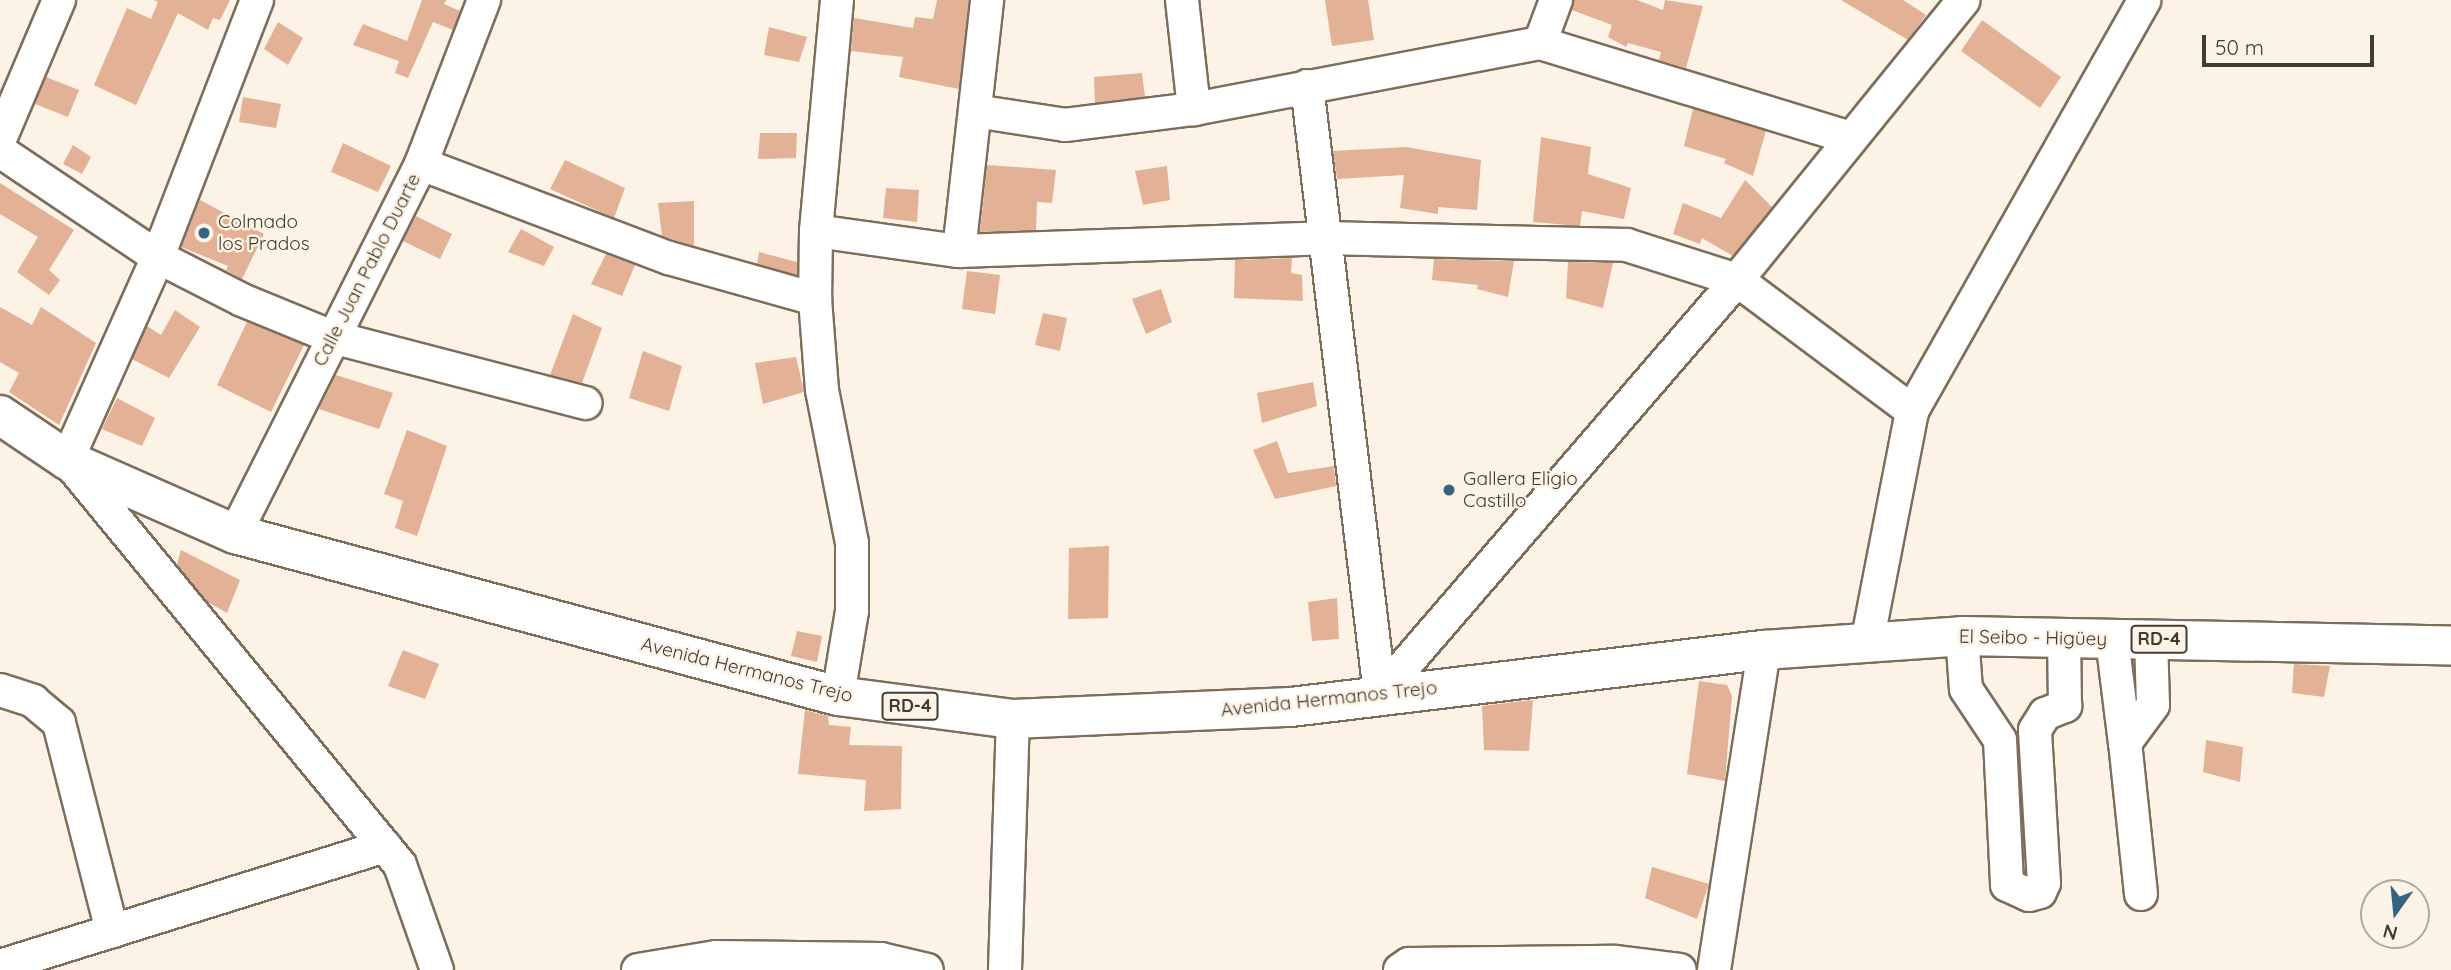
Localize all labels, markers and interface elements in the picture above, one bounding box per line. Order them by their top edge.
scale bar [2206,21,2378,65]
text: 50 m [2215,34,2264,60]
street label: Calle Juan Pablo Duarte [308,170,426,370]
place label: Colmado los Prados [218,211,310,255]
marker: Colmado los Prados [196,225,212,241]
place label: Gallera Eligio Castillo [1463,468,1578,512]
marker: Gallera Eligio Castillo [1441,482,1457,498]
road number: RD-4 [2129,624,2189,654]
street label: El Seibo - Higüey [1959,625,2107,651]
street label: Avenida Hermanos Trejo [639,633,855,707]
street label: Avenida Hermanos Trejo [1220,676,1438,722]
road number: RD-4 [880,692,940,720]
north arrow [2360,879,2430,949]
text: N [2380,919,2400,946]

